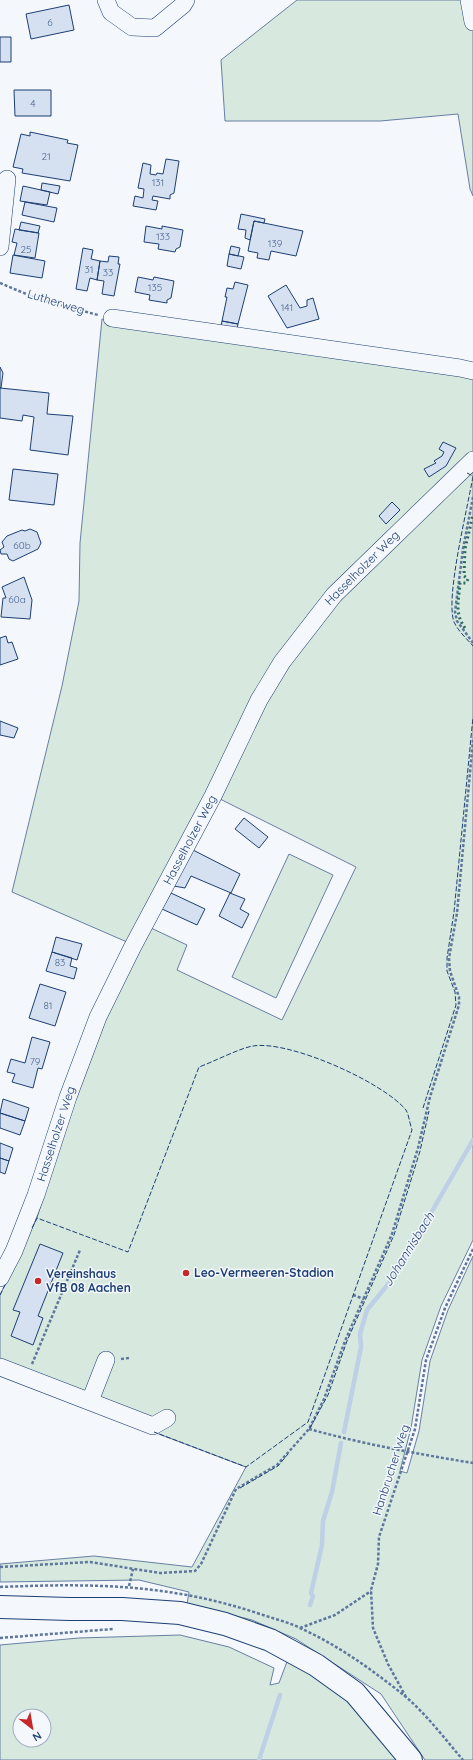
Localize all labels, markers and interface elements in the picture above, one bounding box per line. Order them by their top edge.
house number: 6 [47,16,53,29]
house number: 4 [30,97,36,110]
house number: 21 [41,150,51,163]
house number: 131 [152,176,164,189]
house number: 133 [156,230,170,243]
house number: 139 [268,237,283,250]
house number: 25 [21,243,32,256]
house number: 31 [85,263,93,276]
house number: 33 [103,266,113,279]
house number: 135 [148,281,162,294]
street label: Lutherweg [26,286,87,317]
house number: 141 [281,301,293,314]
street label: Hasselholzer Weg [321,527,402,608]
house number: 60b [13,539,31,552]
house number: 60a [8,593,26,606]
street label: Hasselholzer Weg [160,792,220,887]
house number: 83 [55,956,65,969]
house number: 81 [43,999,53,1012]
house number: 79 [30,1055,41,1068]
street label: Hasselholzer Weg [33,1084,78,1183]
water label: Johannisbach [379,1208,437,1289]
place label: Leo-Vermeeren-Stadion [194,1265,334,1280]
place label: Vereinshaus VfB 08 Aachen [46,1266,131,1295]
marker: Leo-Vermeeren-Stadion [181,1268,191,1278]
marker: Vereinshaus VfB 08 Aachen [33,1276,43,1286]
street label: Hanbrucher Weg [369,1422,412,1517]
north arrow [12,1708,52,1748]
text: N [30,1728,44,1745]

